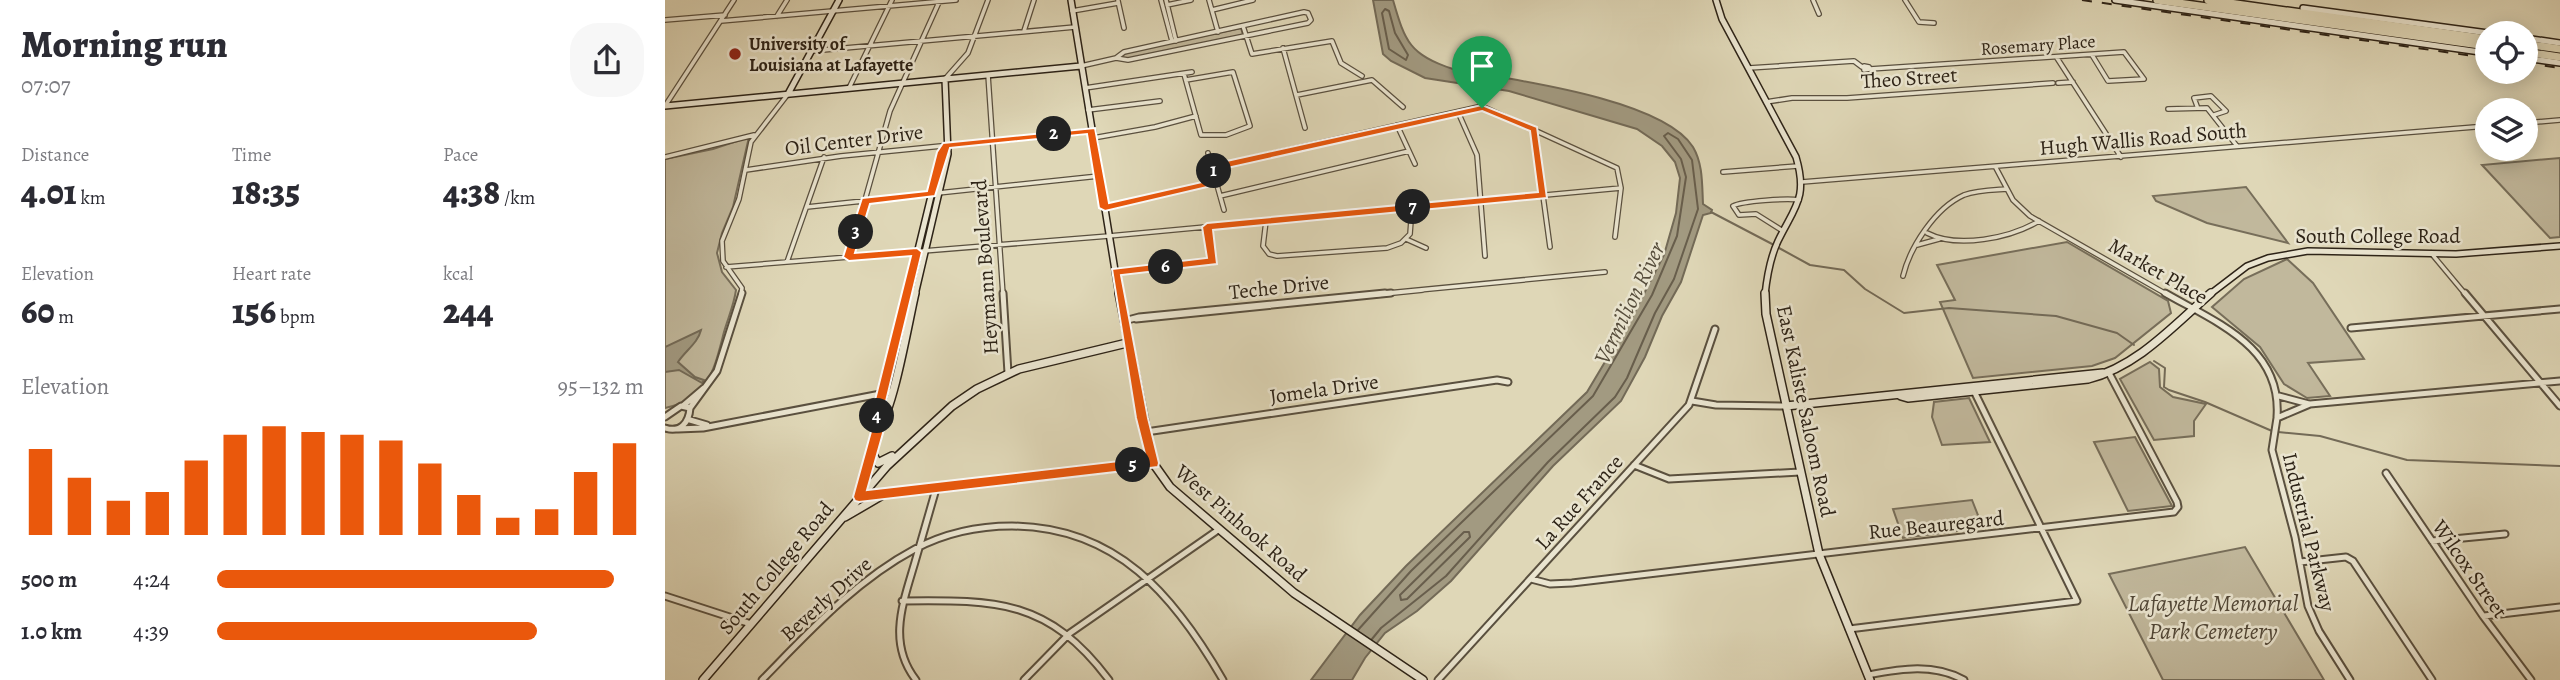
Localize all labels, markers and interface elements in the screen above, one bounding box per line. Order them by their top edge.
text: Morning run [21,18,228,70]
map controls [2475,21,2538,161]
button: locate [2475,21,2538,84]
button: share [570,23,644,97]
street label: Rosemary Place [1980,29,2096,61]
place label: University of Louisiana at Lafayette [749,32,913,77]
pin [1452,36,1512,108]
marker: University of Louisiana at Lafayette [727,46,743,62]
icon: arrive [1463,47,1501,85]
street label: Theo Street [1860,61,1958,95]
text: 07:07 [21,70,70,101]
button: layers [2475,98,2538,161]
pin: 2 [1037,116,1071,152]
street label: Hugh Wallis Road South [2038,116,2248,162]
street label: Oil Center Drive [783,118,925,162]
text: 2 [1049,120,1058,146]
text: Distance [21,142,89,168]
text: Time [232,142,271,168]
text: Pace [443,142,478,168]
pin: 1 [1197,154,1231,188]
text: 1 [1210,157,1217,183]
text: 4.01 [21,168,77,216]
text: 18:35 [232,168,300,216]
text: 4:38 [443,168,500,216]
street label: Heymann Boulevard [965,178,1005,355]
text: km [77,185,106,211]
text: /km [500,185,535,211]
pin: 7 [1395,190,1431,224]
text: 7 [1408,193,1417,219]
pin: 3 [839,215,873,250]
text: 3 [851,218,860,244]
street label: South College Road [2295,222,2461,250]
street label: Market Place [2103,231,2213,311]
water label: Vermilion River [1587,236,1673,369]
pin: 6 [1149,250,1183,284]
text: 6 [1161,253,1170,279]
text: Elevation [21,261,94,287]
text: Heart rate [232,261,311,287]
text: kcal [443,261,473,287]
street label: Teche Drive [1228,268,1330,306]
text: 60 [21,287,55,335]
text: 156 [232,287,276,335]
text: 244 [443,287,494,335]
street label: East Kaliste Saloom Road [1770,302,1842,520]
text: m [55,304,74,330]
text: bpm [276,304,315,330]
street label: Jomela Drive [1268,368,1380,410]
text: Elevation [21,371,109,402]
text: 95–132 m [558,371,644,402]
pin: 4 [859,398,895,434]
text: 4 [872,402,881,428]
pin: 5 [1115,448,1151,482]
street label: La Rue France [1529,448,1629,556]
street label: Industrial Parkway [2276,450,2342,615]
text: 5 [1128,451,1137,477]
street label: West Pinhook Road [1168,457,1313,589]
street label: South College Road [712,495,840,640]
street label: Rue Beauregard [1867,504,2006,546]
street label: Wilcox Street [2425,513,2514,624]
street label: Beverly Drive [774,550,878,648]
text: 500 m [21,564,77,595]
text: 4:24 [133,564,170,595]
park label: Lafayette Memorial Park Cemetery [2127,587,2299,647]
text: 1.0 km [21,616,82,647]
text: 4:39 [133,616,169,647]

